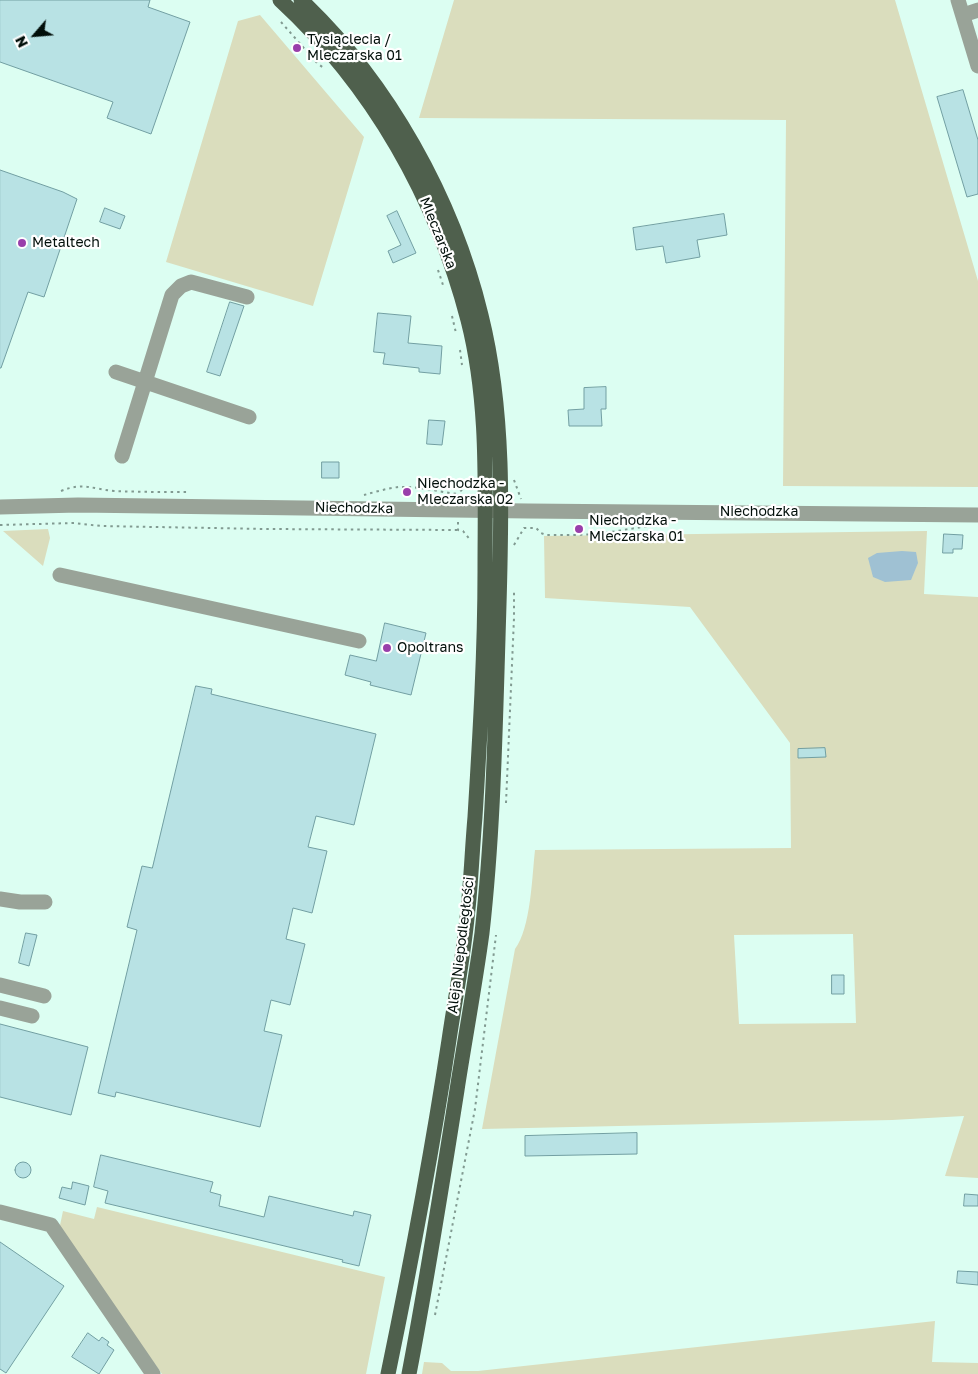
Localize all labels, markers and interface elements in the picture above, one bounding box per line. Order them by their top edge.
north arrow [10,10,60,60]
place label: Tysiąclecia / Mleczarska 01 [307,32,402,64]
text: N [11,33,31,51]
marker: Tysiąclecia / Mleczarska 01 [291,42,303,54]
street label: Mleczarska [416,195,460,271]
place label: Metaltech [32,235,100,251]
marker: Metaltech [16,237,28,249]
place label: Niechodzka - Mleczarska 02 [417,476,513,508]
marker: Niechodzka - Mleczarska 02 [401,486,413,498]
street label: Niechodzka [315,499,393,517]
street label: Niechodzka [720,504,798,520]
place label: Niechodzka - Mleczarska 01 [589,513,684,546]
marker: Niechodzka - Mleczarska 01 [573,523,585,535]
place label: Opoltrans [397,640,463,656]
marker: Opoltrans [381,642,393,654]
street label: Aleja Niepodległości [444,876,478,1014]

